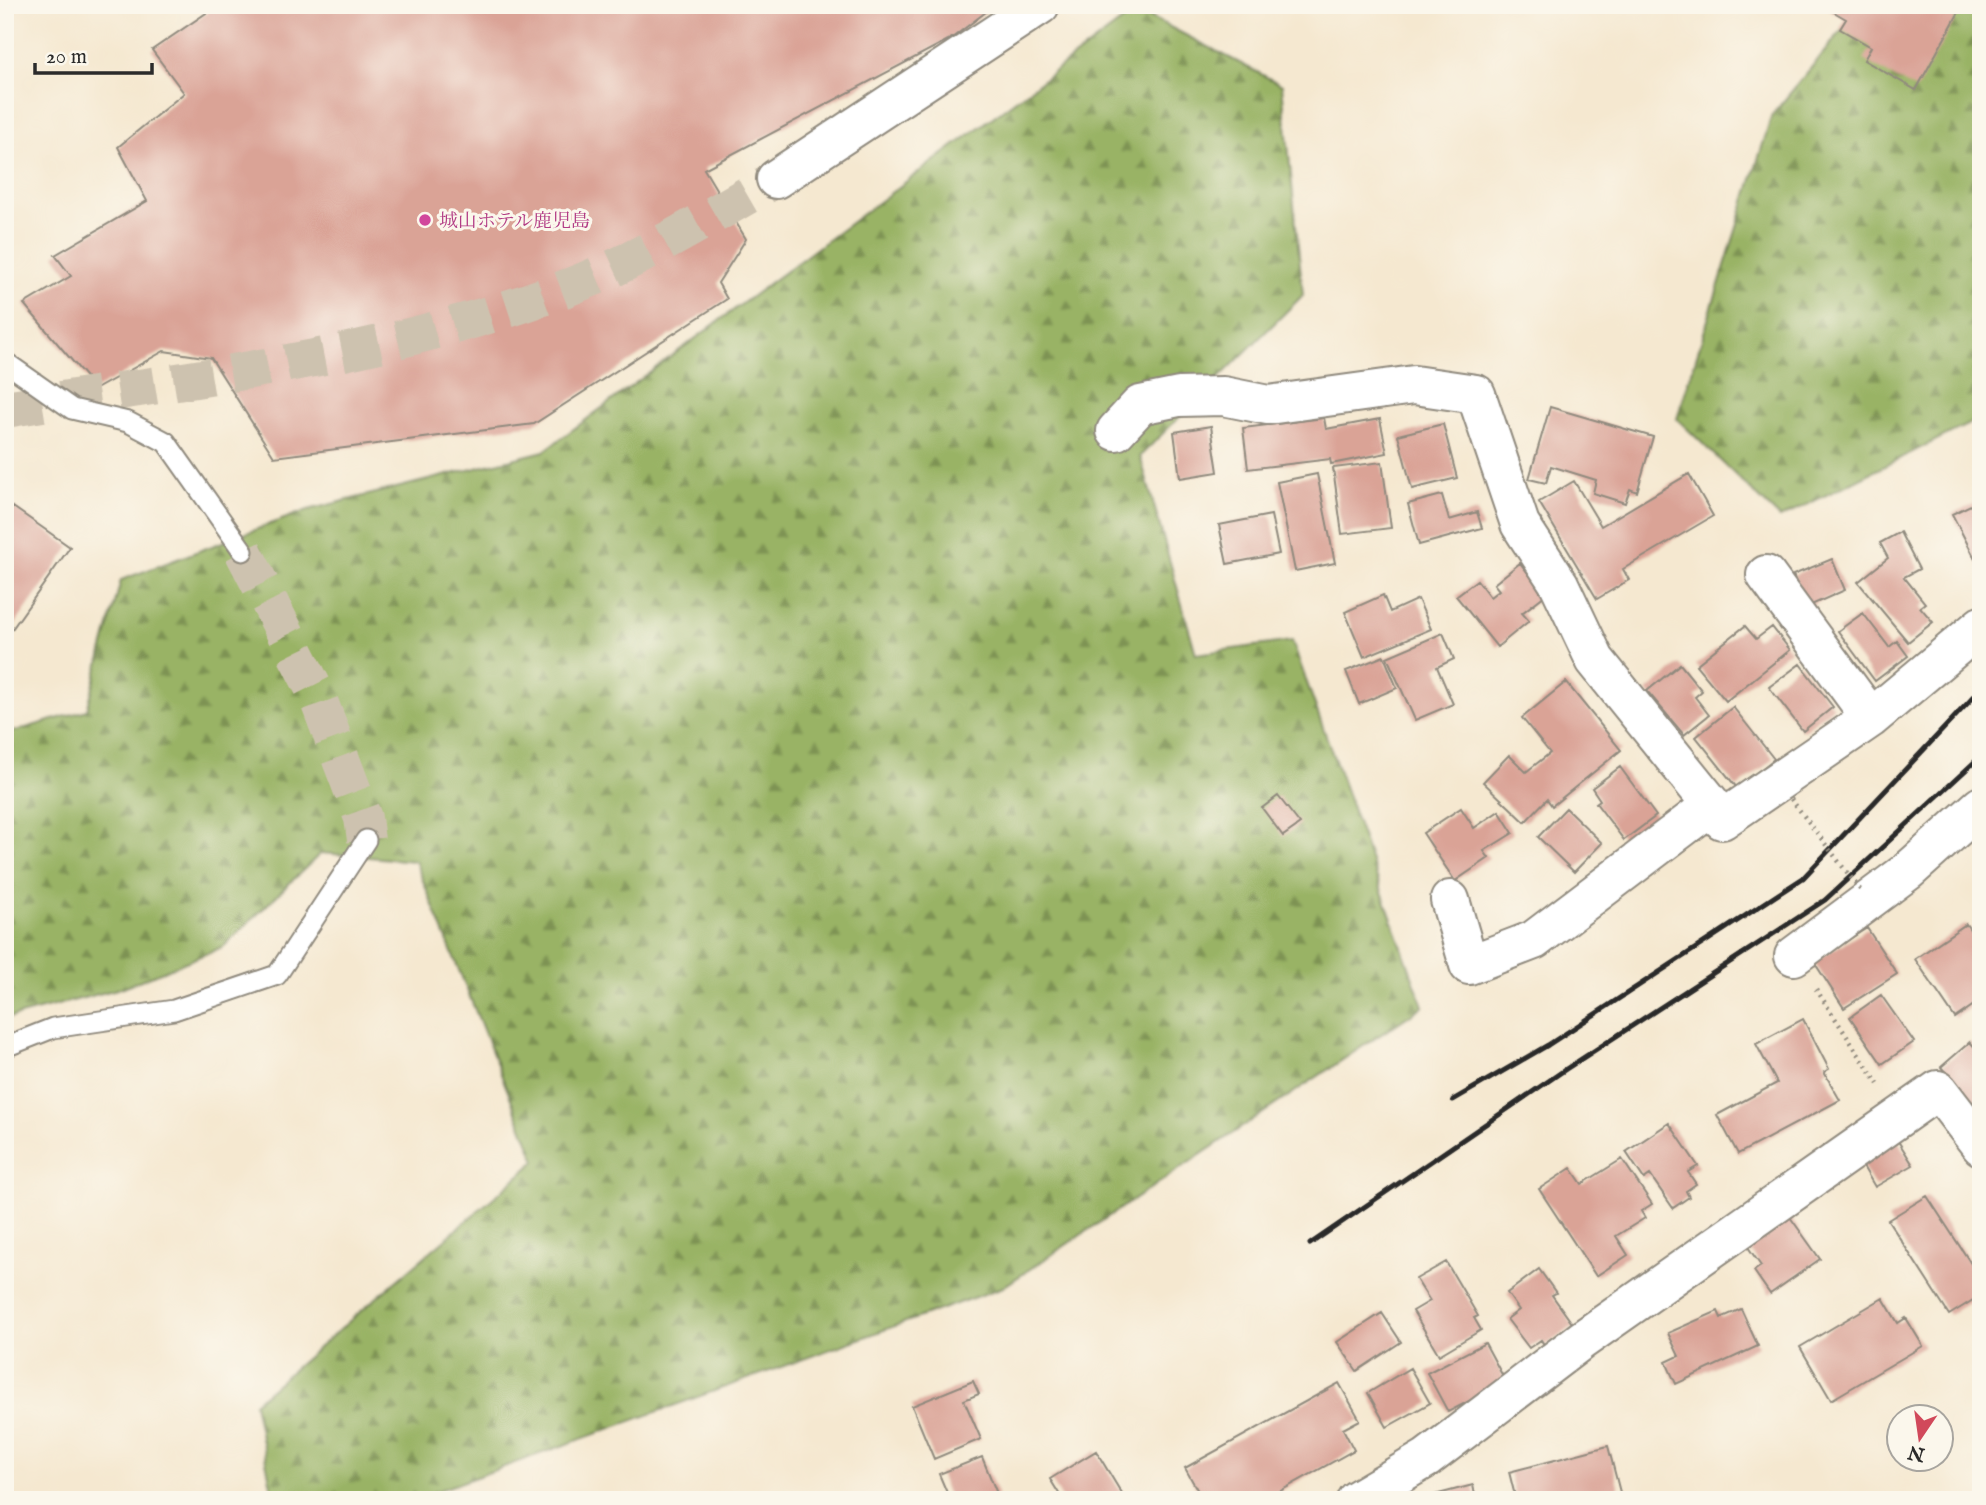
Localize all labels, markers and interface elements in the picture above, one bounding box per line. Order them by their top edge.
scale bar [35,32,152,76]
text: 20 m [46,44,87,71]
place label: 城山ホテル鹿児島 [439,210,590,234]
marker: 城山ホテル鹿児島 [417,212,433,228]
north arrow [1884,1404,1954,1474]
text: N [1905,1439,1928,1466]

